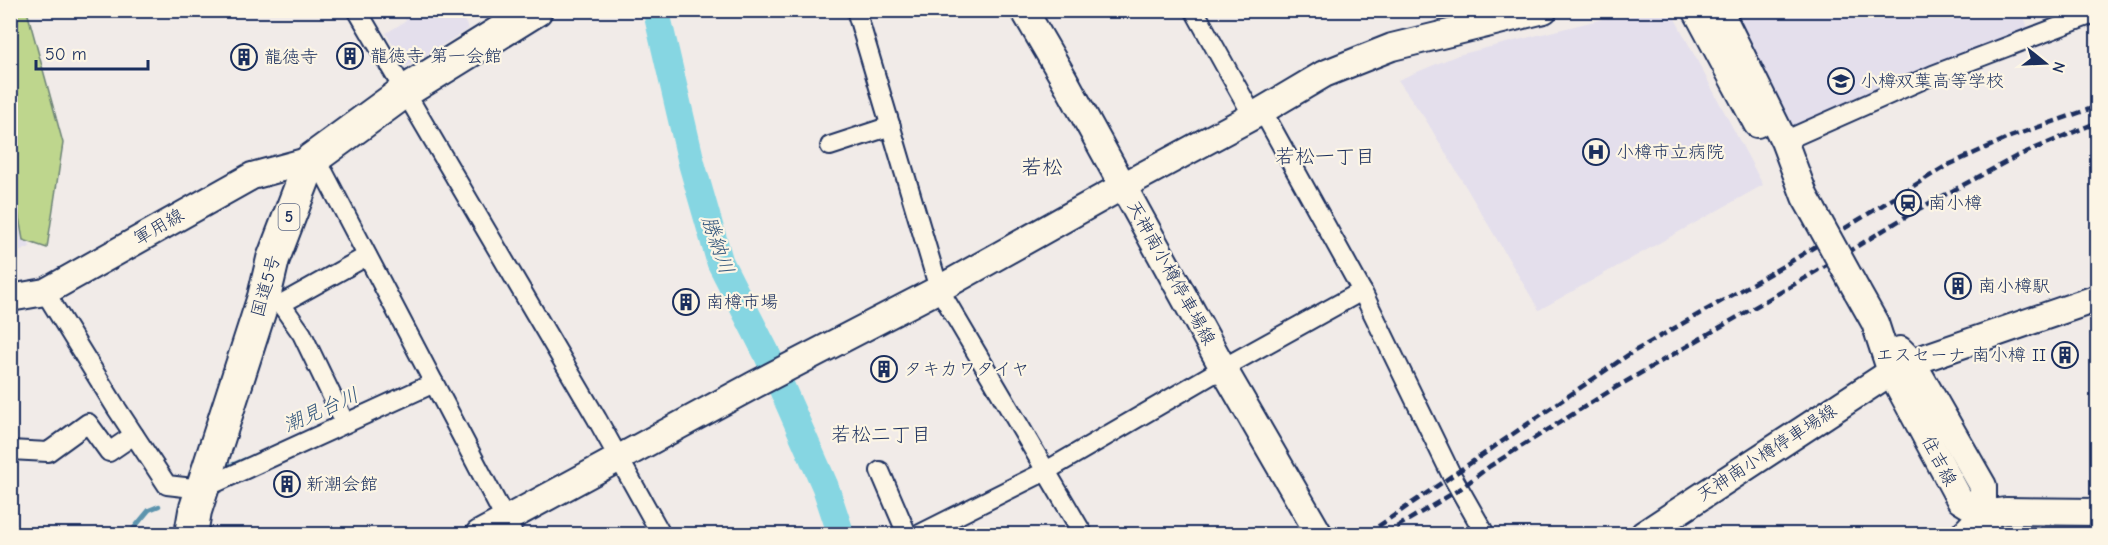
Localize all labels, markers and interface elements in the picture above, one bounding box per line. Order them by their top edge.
scale bar [36,33,148,71]
north arrow [2015,33,2075,93]
building icon: 龍徳寺 第一会館 [335,41,365,71]
building icon: 龍徳寺 [229,42,259,72]
text: 50 m [45,44,87,65]
place label: 龍徳寺 第一会館 [370,46,502,67]
place label: 龍徳寺 [264,47,318,68]
text: N [2048,60,2068,75]
school or university icon: 小樽双葉高等学校 [1826,66,1856,96]
place label: 小樽双葉高等学校 [1860,71,2004,92]
hospital icon: 小樽市立病院 [1581,137,1611,167]
place label: 小樽市立病院 [1616,142,1724,163]
district label: 若松一丁目 [1275,145,1375,168]
district label: 若松 [1021,155,1063,179]
station icon: 南小樽 [1893,188,1923,218]
place label: 南小樽 [1928,193,1982,214]
street label: 天神南小樽停車場線 [1123,197,1219,349]
street label: 軍用線 [130,204,188,250]
road number: 5 [278,204,300,230]
water label: 勝納川 [697,213,739,277]
street label: 国道5号 [247,252,285,320]
building icon: 南小樽駅 [1943,271,1973,301]
place label: 南小樽駅 [1978,276,2050,297]
building icon: 南樽市場 [671,287,701,317]
place label: 南樽市場 [706,292,778,313]
building icon: エスセーナ 南小樽 II [2050,340,2080,370]
place label: エスセーナ 南小樽 II [1876,345,2046,366]
building icon: タキカワタイヤ [869,354,899,384]
place label: タキカワタイヤ [904,359,1029,380]
water label: 潮見台川 [280,383,362,437]
street label: 天神南小樽停車場線 [1693,400,1841,506]
district label: 若松二丁目 [831,423,931,446]
street label: 住吉線 [1917,432,1961,490]
building icon: 新潮会館 [272,469,302,499]
place label: 新潮会館 [306,474,378,495]

